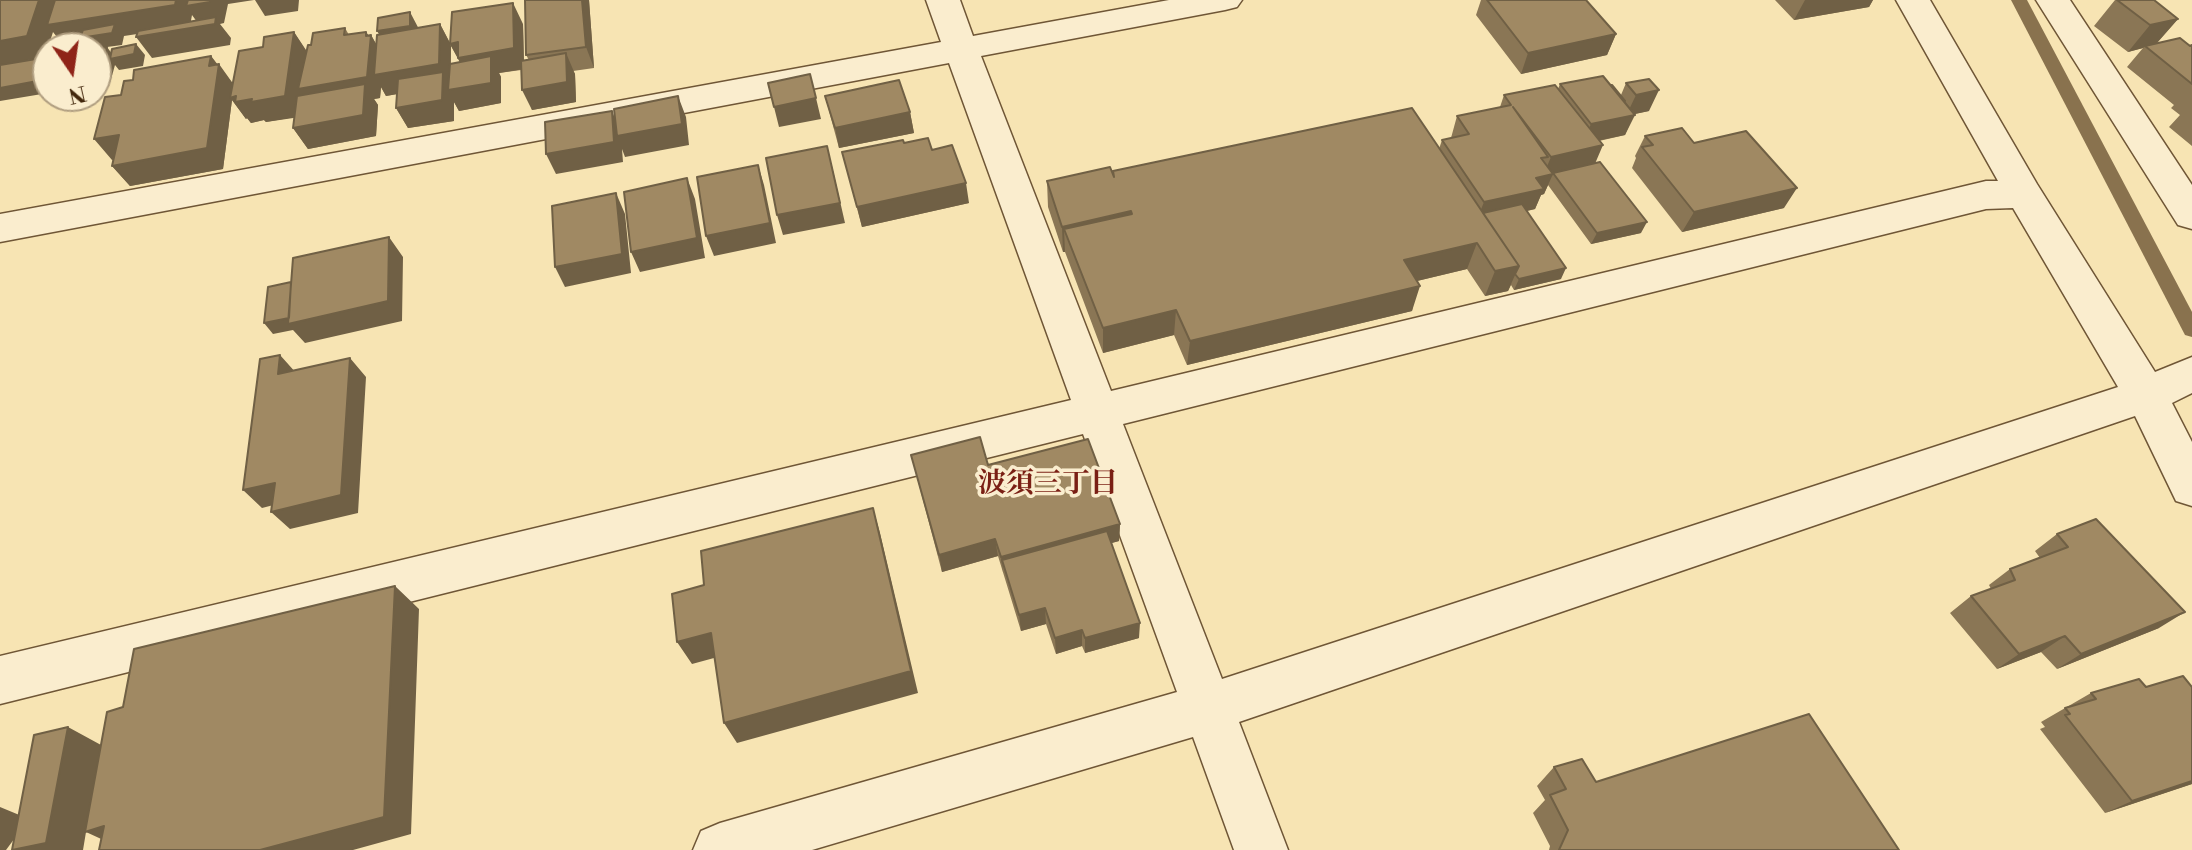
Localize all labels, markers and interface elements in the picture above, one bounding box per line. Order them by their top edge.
north arrow [32,32,112,112]
text: N [66,79,89,109]
district label: 波須三丁目 [978,468,1118,502]

